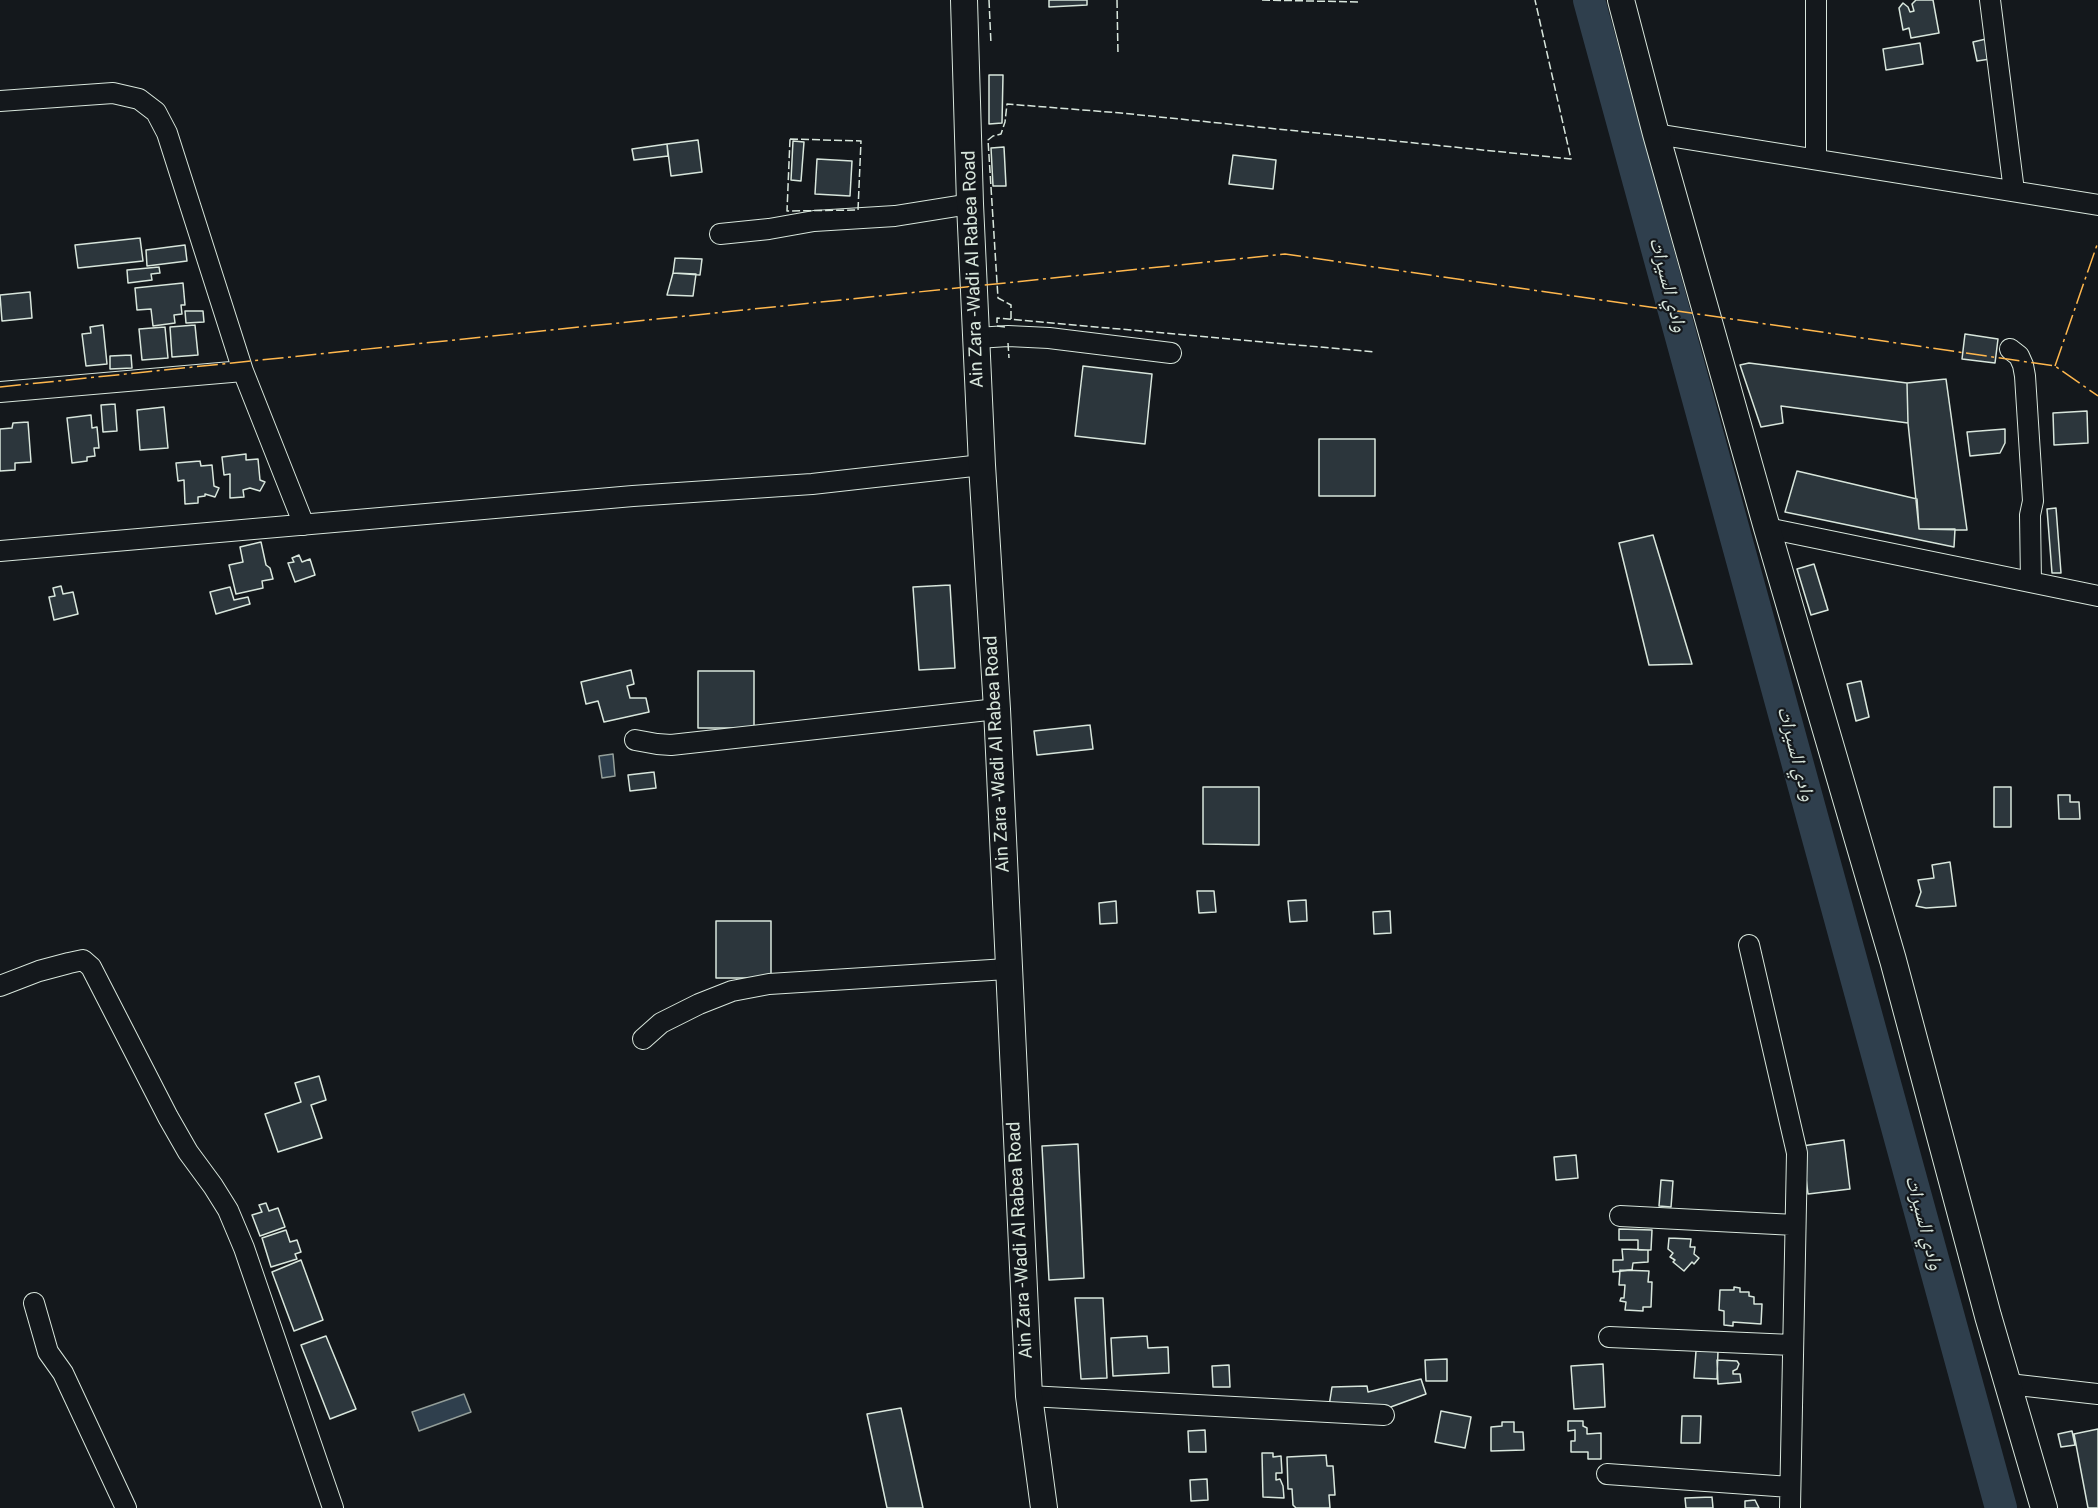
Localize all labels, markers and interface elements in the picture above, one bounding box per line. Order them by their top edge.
street label: Ain Zara -Wadi Al Rabea Road [959,150,989,388]
water label: وادي السيرات [1643,235,1691,335]
street label: Ain Zara -Wadi Al Rabea Road [981,635,1015,873]
water label: وادي السيرات [1771,704,1819,804]
street label: Ain Zara -Wadi Al Rabea Road [1004,1121,1038,1359]
water label: وادي السيرات [1899,1173,1947,1273]

